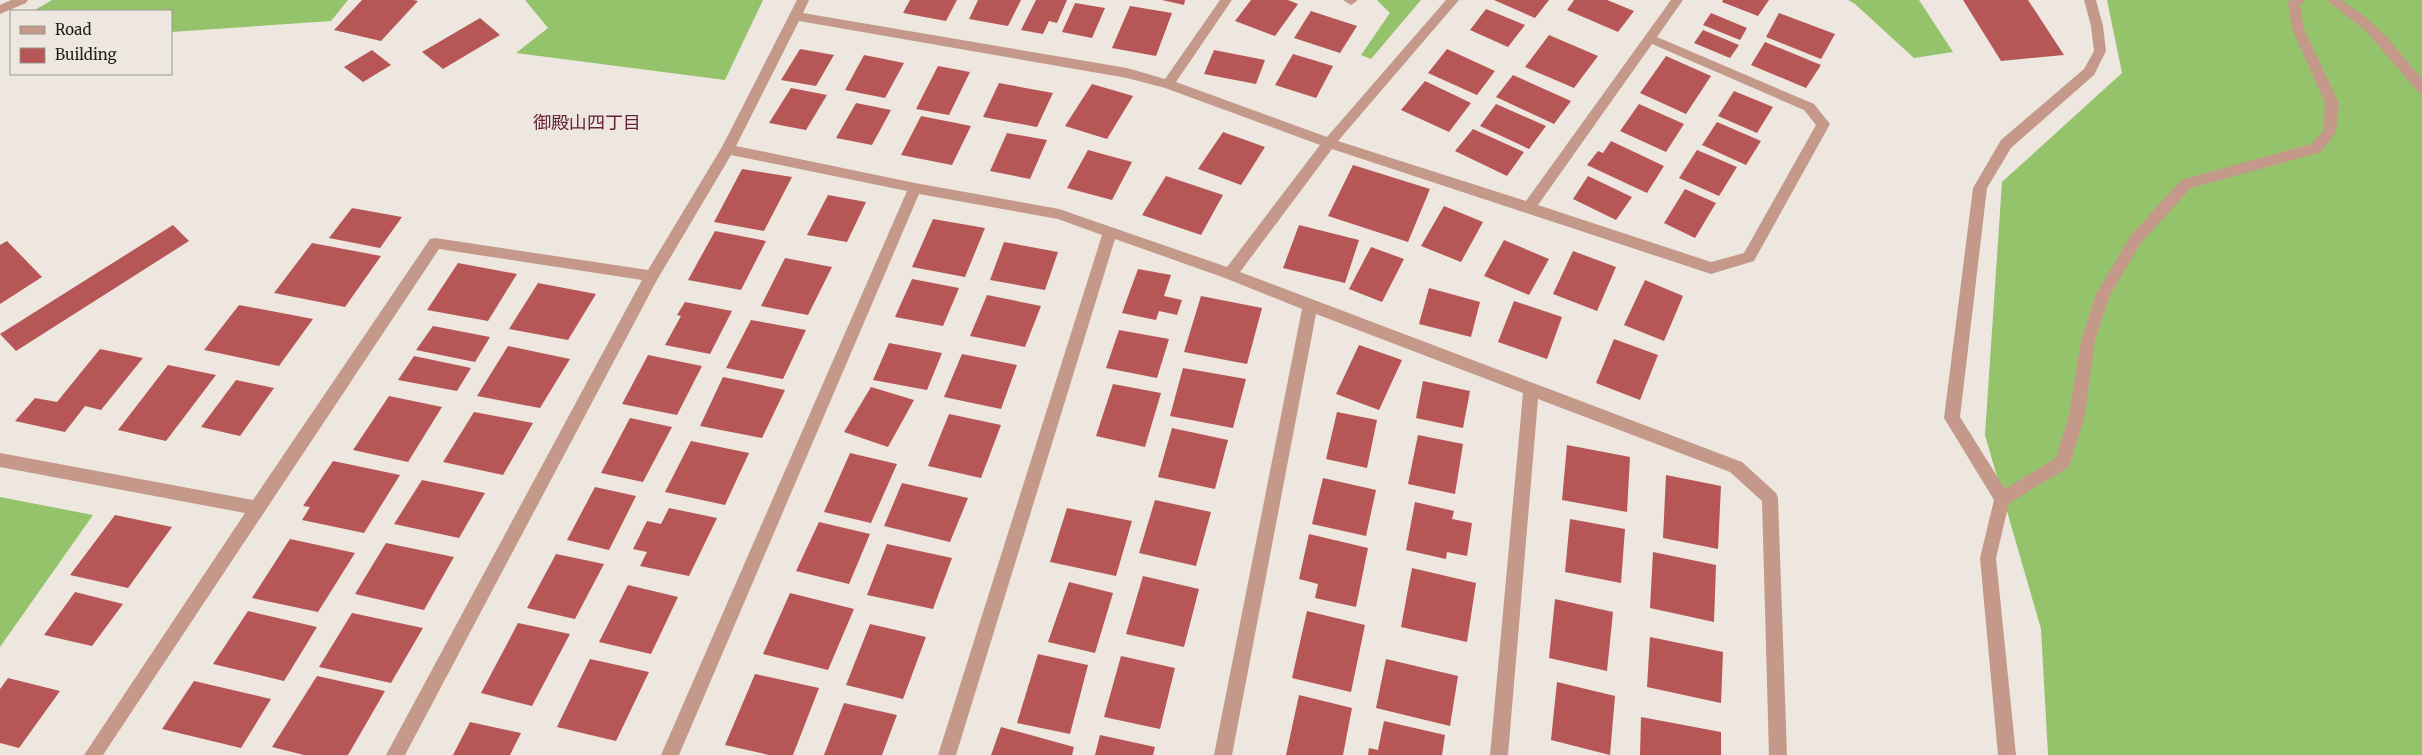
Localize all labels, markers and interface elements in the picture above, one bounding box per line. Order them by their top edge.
legend [10,10,172,75]
text: Road [55,20,91,39]
text: Building [55,45,117,64]
district label: 御殿山四丁目 [533,111,641,134]

